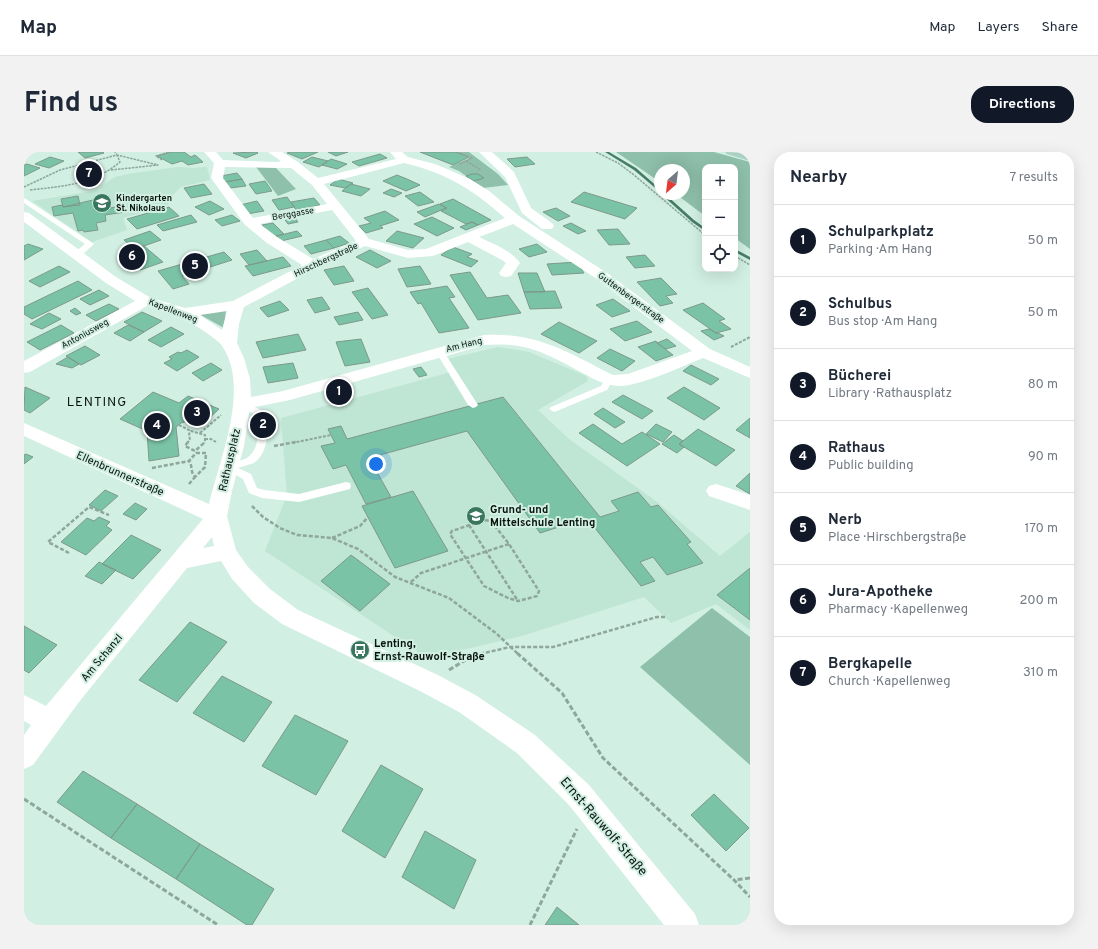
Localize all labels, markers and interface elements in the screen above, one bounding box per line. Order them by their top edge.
text: Map [20,16,57,40]
text: Map [929,19,955,36]
text: Layers [977,19,1019,36]
text: Share [1041,19,1078,36]
text: Find us [24,86,118,122]
button: Directions [971,86,1074,123]
pin: 7 [76,159,102,189]
north arrow [654,164,690,200]
map controls [702,164,738,272]
button: + [702,164,738,200]
text: Nearby [790,167,847,189]
text: 7 results [1009,170,1058,186]
school or university icon: Kindergarten St. Nikolaus [91,192,113,214]
place label: Kindergarten St. Nikolaus [116,193,172,214]
button: − [702,200,738,236]
street label: Berggasse [271,205,315,223]
text: Schulparkplatz [828,223,934,242]
text: 1 [800,233,806,249]
text: 50 m [1028,233,1058,249]
button: locate [702,236,738,272]
street label: Hirschbergstraße [292,240,360,280]
pin: 6 [119,242,145,272]
text: Parking · Am Hang [828,242,932,258]
pin: 5 [182,251,208,281]
street label: Guttenbergerstraße [596,270,667,326]
text: Schulbus [828,295,892,314]
street label: Kapellenweg [147,297,199,325]
text: 2 [799,305,807,321]
text: 50 m [1028,305,1058,321]
text: Bus stop · Am Hang [828,314,937,330]
street label: Antoniusweg [59,317,111,351]
street label: Am Hang [445,335,483,355]
text: Bücherei [828,367,891,386]
pin: 1 [326,377,352,407]
text: 3 [799,377,807,393]
text: 80 m [1028,377,1058,393]
text: Library · Rathausplatz [828,386,952,402]
district label: LENTING [67,395,127,411]
pin: 3 [184,398,210,428]
pin: 2 [250,410,276,440]
pin: 4 [144,411,170,441]
street label: Rathausplatz [216,427,244,493]
text: Rathaus [828,439,885,458]
street label: Ellenbrunnerstraße [74,448,166,500]
text: 4 [799,449,807,465]
text: 90 m [1028,449,1058,465]
your location [366,454,386,474]
text: Public building [828,458,914,474]
place label: Grund- und Mittelschule Lenting [490,503,595,530]
school or university icon: Grund- und Mittelschule Lenting [465,505,487,527]
text: Nerb [828,511,862,530]
text: 5 [799,521,807,537]
text: 170 m [1024,521,1058,537]
text: Place · Hirschbergstraße [828,530,966,546]
text: Jura-Apotheke [828,583,933,602]
text: 6 [799,593,807,609]
text: 200 m [1019,593,1058,609]
text: Pharmacy · Kapellenweg [828,602,968,618]
street label: Am Schanzl [78,631,126,685]
place label: Lenting, Ernst-Rauwolf-Straße [374,637,485,664]
bus stop icon: Lenting, Ernst-Rauwolf-Straße [349,639,371,661]
text: Bergkapelle [828,655,912,674]
text: 7 [800,665,806,681]
text: 310 m [1023,665,1058,681]
text: Church · Kapellenweg [828,674,951,690]
street label: Ernst-Rauwolf-Straße [556,775,650,879]

